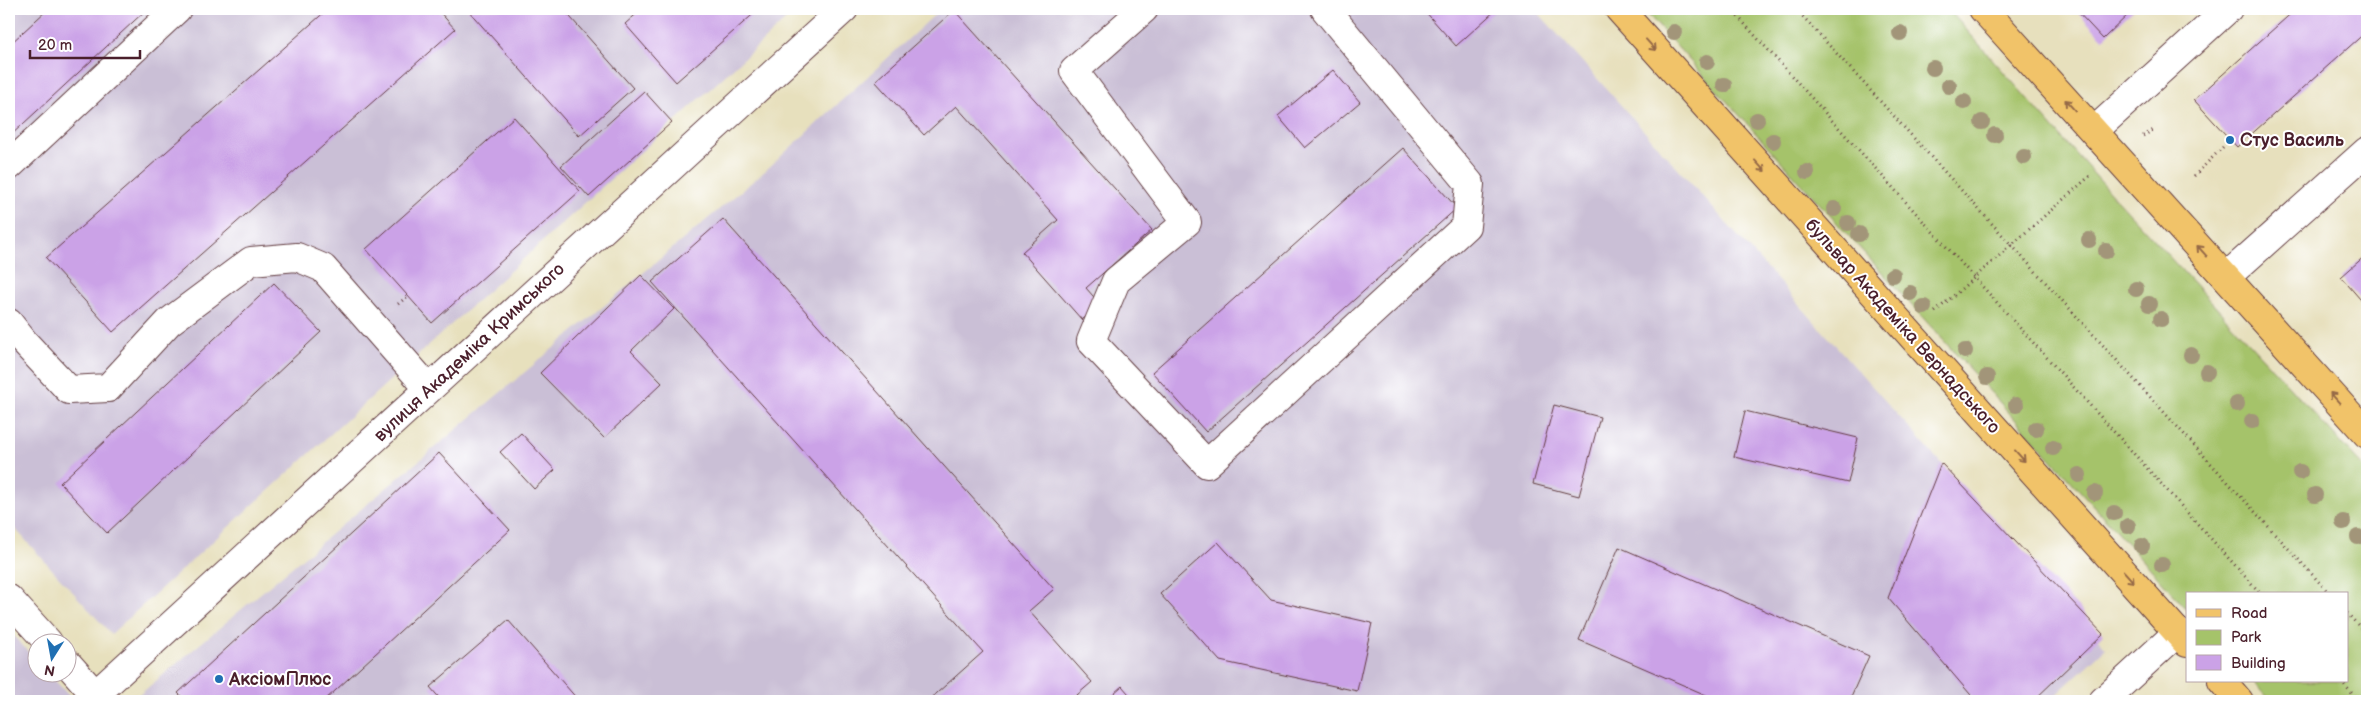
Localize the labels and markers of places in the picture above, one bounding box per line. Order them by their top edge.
place label: Стус Василь [2240,130,2345,151]
marker: Стус Василь [2224,134,2236,146]
place label: АксіомПлюс [228,669,331,690]
marker: АксіомПлюс [213,673,225,685]

